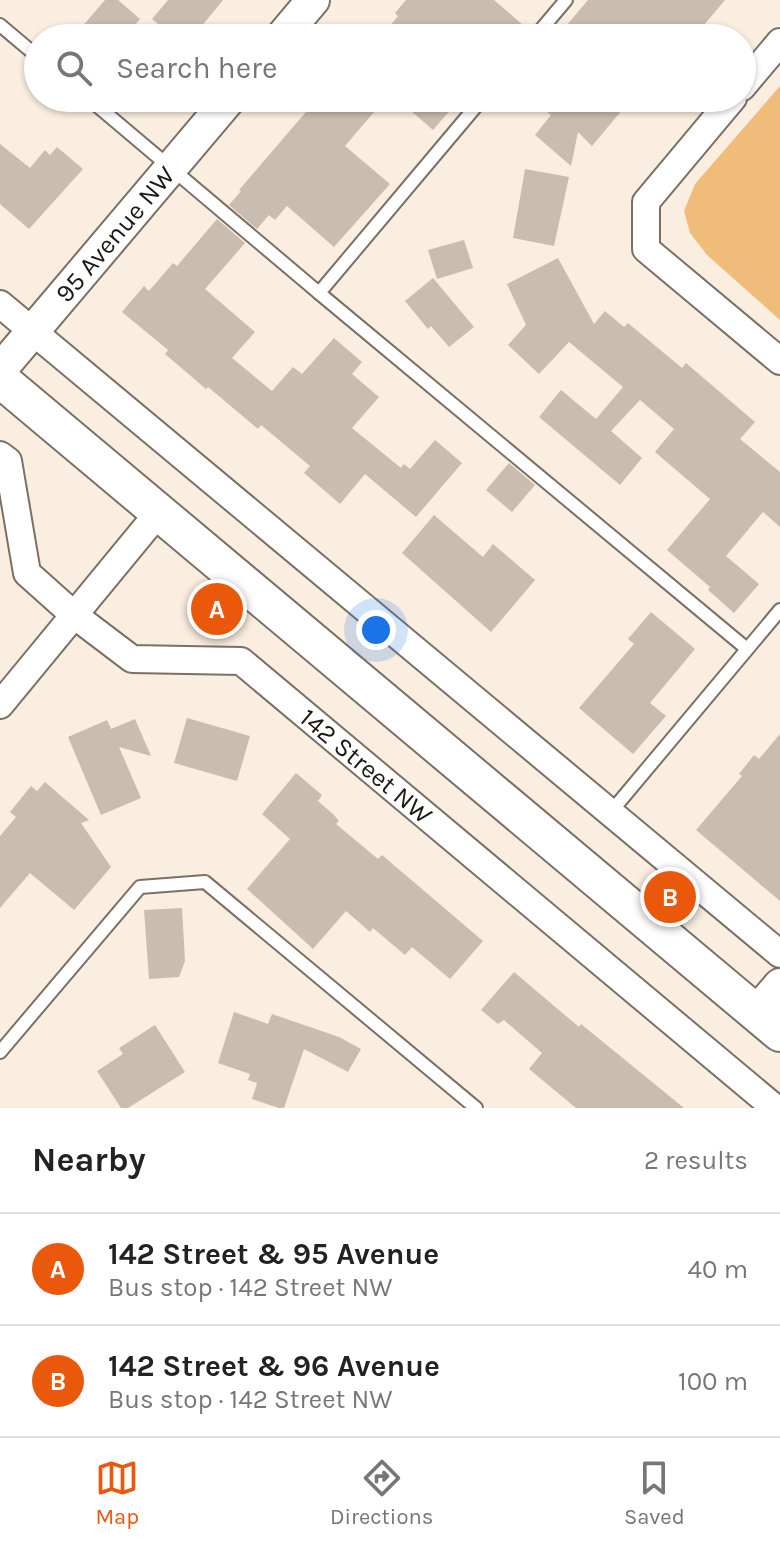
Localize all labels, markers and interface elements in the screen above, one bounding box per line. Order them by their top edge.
search box [24,24,756,112]
icon: search [52,46,96,90]
text: Search here [116,50,277,86]
street label: 95 Avenue NW [49,160,182,309]
pin: A [191,579,243,639]
your location [356,610,396,650]
street label: 142 Street NW [294,702,439,831]
pin: B [644,867,696,927]
text: Nearby [32,1140,146,1180]
text: 2 results [644,1145,748,1176]
text: 142 Street & 95 Avenue [108,1236,439,1272]
text: A [50,1254,66,1285]
text: 40 m [688,1254,748,1285]
text: Bus stop · 142 Street NW [108,1272,393,1303]
text: 142 Street & 96 Avenue [108,1348,440,1384]
text: B [50,1366,66,1397]
text: 100 m [678,1366,748,1397]
text: Bus stop · 142 Street NW [108,1384,393,1415]
tab: Map [95,1456,139,1530]
tab: Directions [330,1456,433,1530]
tab: Saved [624,1456,685,1530]

